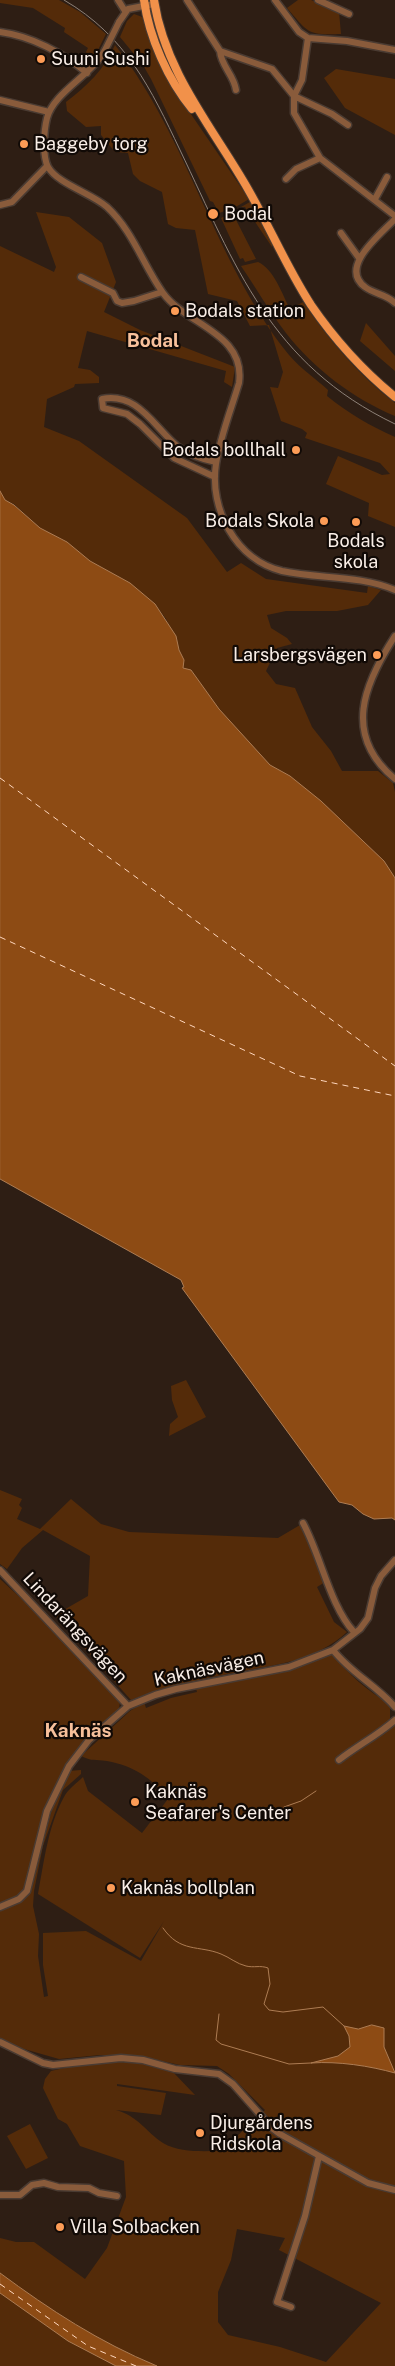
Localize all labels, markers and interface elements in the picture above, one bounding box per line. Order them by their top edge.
place label: Suuni Sushi [51,48,150,70]
marker: Suuni Sushi [35,53,47,65]
place label: Baggeby torg [34,133,148,155]
marker: Baggeby torg [18,138,30,150]
place label: Bodal [224,203,272,225]
marker: Bodal [206,207,220,221]
place label: Bodals station [185,300,304,322]
marker: Bodals station [169,305,181,317]
district label: Bodal [127,330,179,352]
place label: Bodals bollhall [162,439,286,461]
marker: Bodals bollhall [290,444,302,456]
place label: Bodals Skola [205,510,314,532]
marker: Bodals Skola [318,515,330,527]
marker: Bodals skola [350,516,362,528]
place label: Bodals skola [327,530,385,572]
place label: Larsbergsvägen [233,644,367,666]
marker: Larsbergsvägen [371,649,383,661]
street label: Lindarängsvägen [18,1568,132,1688]
street label: Kaknäsvägen [152,1647,266,1691]
district label: Kaknäs [44,1720,112,1742]
place label: Kaknäs Seafarer's Center [145,1781,291,1824]
marker: Kaknäs Seafarer's Center [129,1796,141,1808]
place label: Kaknäs bollplan [121,1877,255,1899]
marker: Kaknäs bollplan [105,1882,117,1894]
place label: Djurgårdens Ridskola [210,2112,313,2154]
marker: Djurgårdens Ridskola [194,2127,206,2139]
place label: Villa Solbacken [70,2216,200,2238]
marker: Villa Solbacken [54,2221,66,2233]

